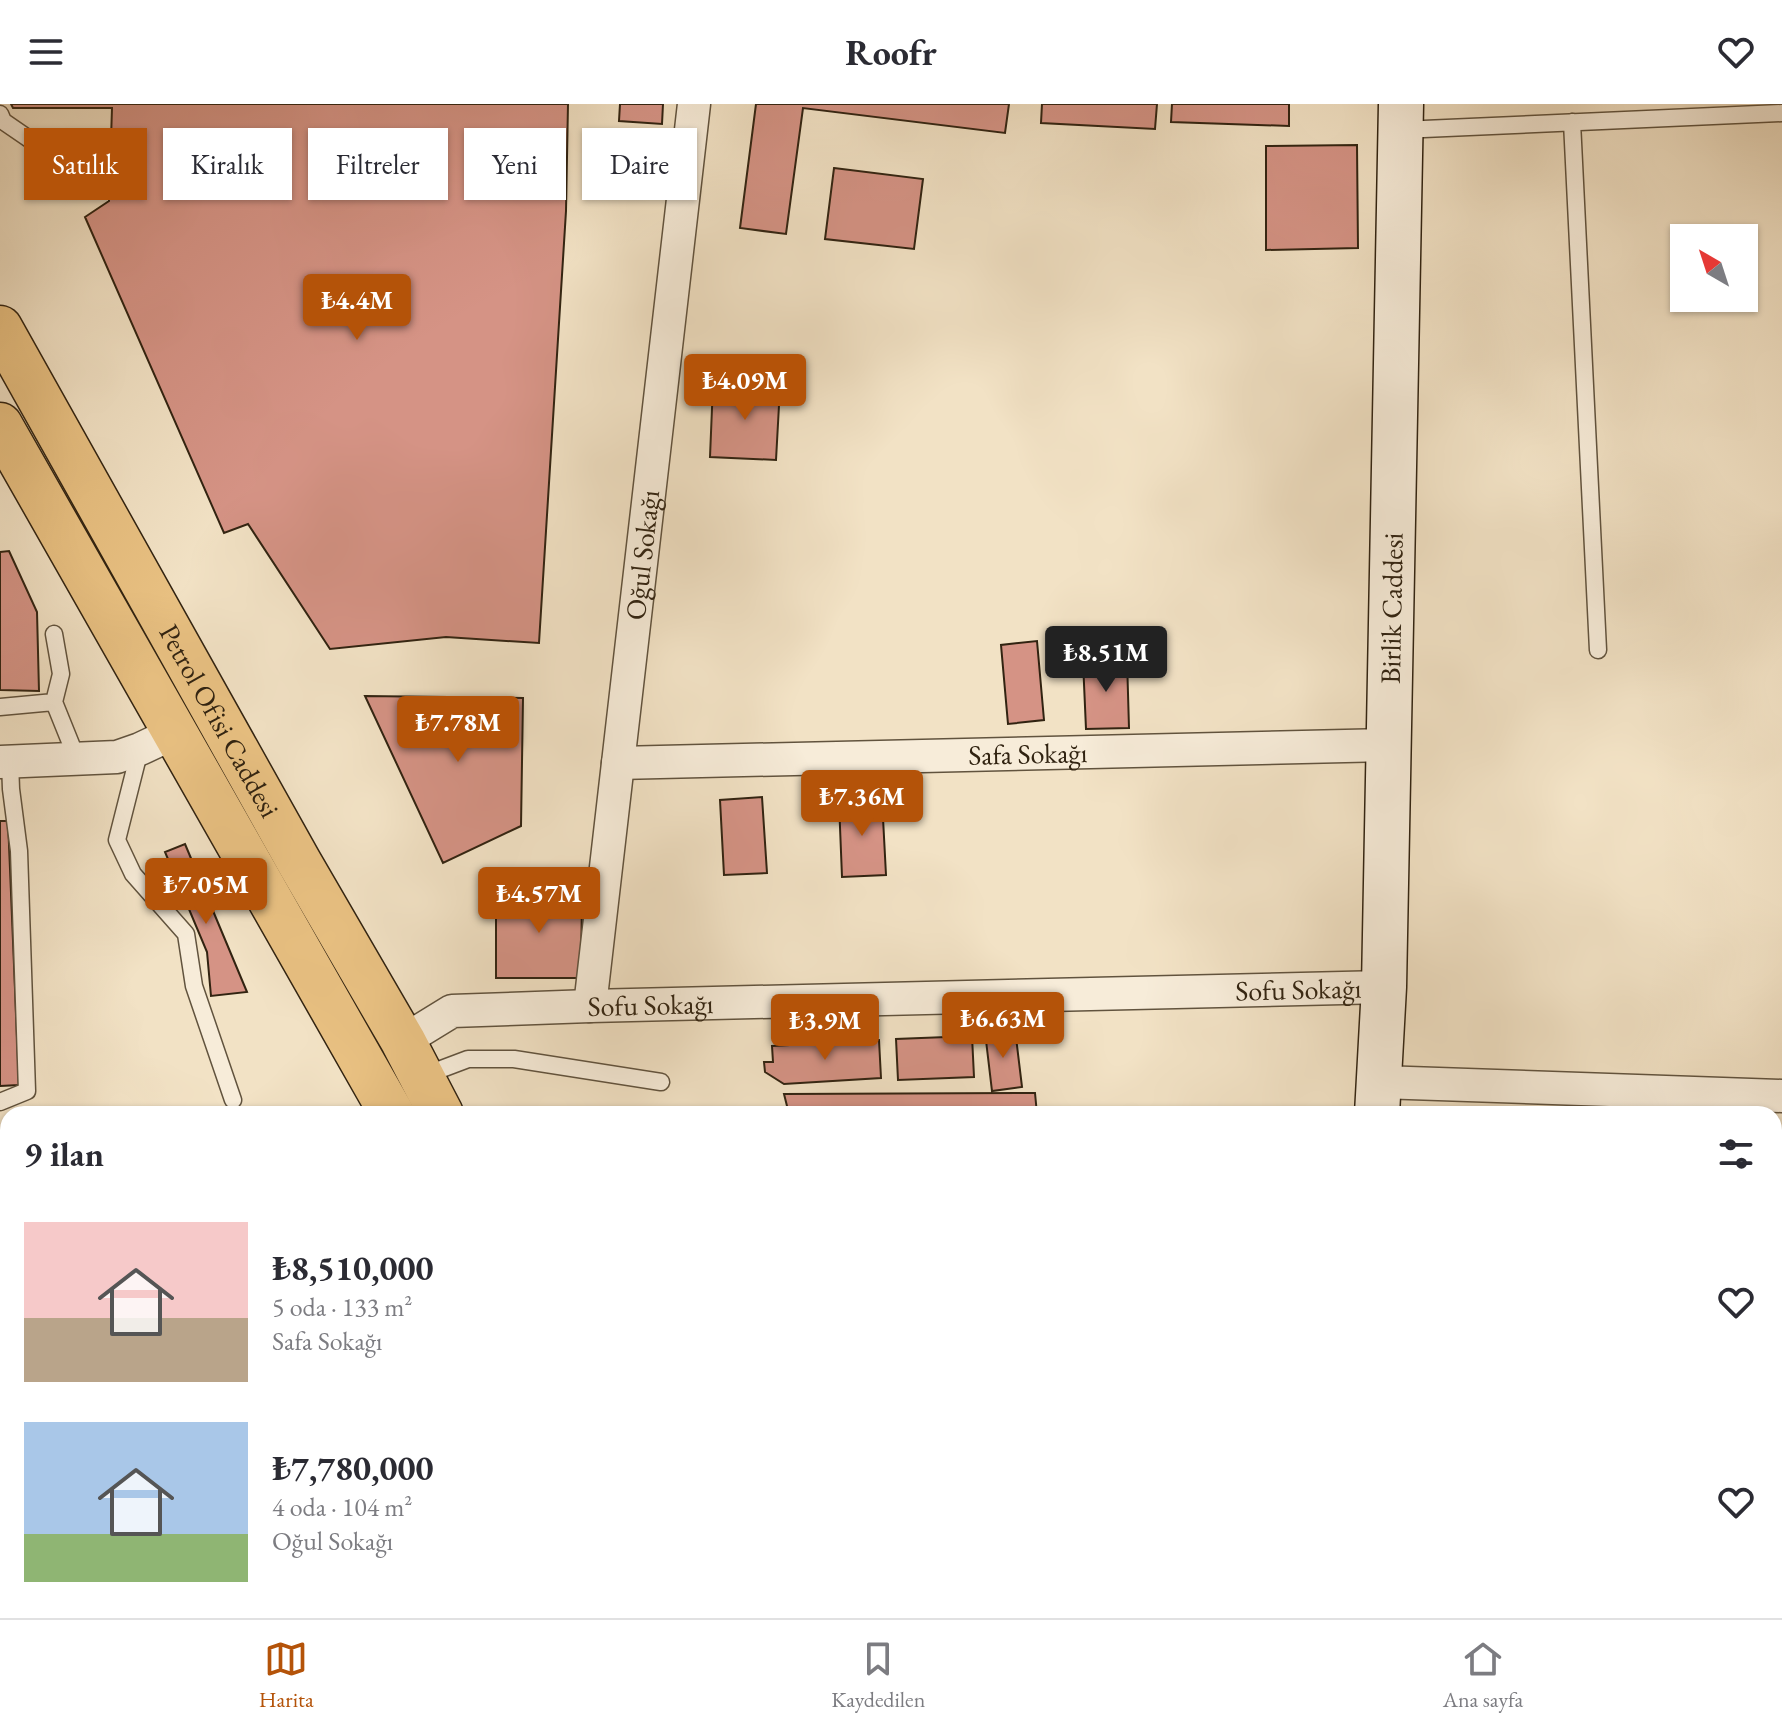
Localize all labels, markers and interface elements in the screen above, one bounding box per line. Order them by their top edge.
text: Roofr [845,29,937,76]
icon: menu [24,30,68,74]
icon: heart [1714,30,1758,74]
chip: Satılık [24,128,147,200]
chip: Kiralık [163,128,292,200]
chip: Filtreler [308,128,448,200]
chip: Yeni [464,128,566,200]
chip: Daire [582,128,697,200]
north arrow [1670,224,1758,312]
map controls [1670,224,1758,312]
pin: ₺4.4M [301,274,413,342]
text: ₺4.4M [321,283,393,317]
pin: ₺4.09M [680,354,810,422]
text: ₺4.09M [702,363,788,397]
street label: Oğul Sokağı [617,488,667,622]
street label: Birlik Caddesi [1372,532,1411,684]
street label: Petrol Ofisi Caddesi [151,618,288,824]
pin: ₺8.51M [1041,626,1171,694]
text: ₺8.51M [1063,635,1149,669]
pin: ₺7.78M [393,696,523,764]
text: ₺7.78M [415,705,501,739]
street label: Safa Sokağı [968,734,1088,773]
pin: ₺7.36M [797,770,927,838]
text: ₺7.36M [819,779,905,813]
pin: ₺7.05M [141,858,271,926]
text: ₺7.05M [163,867,249,901]
pin: ₺4.57M [474,867,604,935]
text: ₺4.57M [496,876,582,910]
street label: Sofu Sokağı [1235,970,1362,1009]
street label: Sofu Sokağı [587,985,714,1024]
pin: ₺6.63M [938,992,1068,1060]
pin: ₺3.9M [769,994,881,1062]
text: ₺6.63M [960,1001,1046,1035]
text: ₺3.9M [789,1003,861,1037]
text: 9 ilan [24,1132,104,1176]
icon: filters [1714,1132,1758,1176]
text: ₺8,510,000 [272,1246,433,1290]
icon: home [88,1254,184,1350]
icon: heart [1714,1280,1758,1324]
text: 5 oda · 133 m² [272,1290,412,1324]
text: Safa Sokağı [272,1324,382,1358]
text: ₺7,780,000 [272,1446,433,1490]
icon: home [88,1454,184,1550]
icon: heart [1714,1480,1758,1524]
text: 4 oda · 104 m² [272,1490,412,1524]
text: Oğul Sokağı [272,1524,393,1558]
tab: Harita [259,1637,314,1714]
tab: Kaydedilen [831,1637,925,1714]
tab: Ana sayfa [1443,1637,1523,1714]

